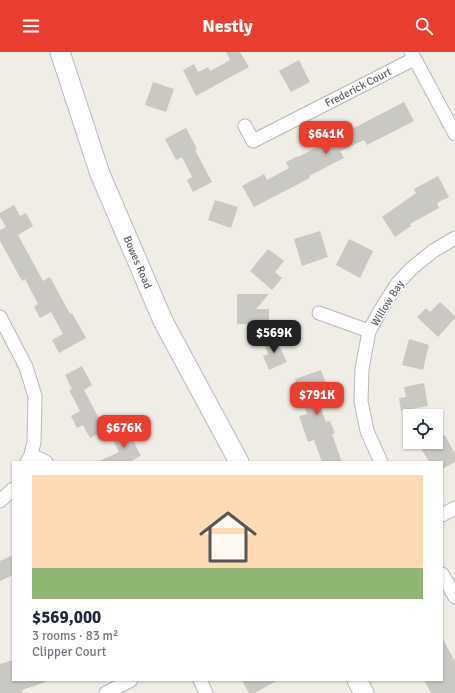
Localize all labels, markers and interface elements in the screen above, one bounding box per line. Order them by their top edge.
icon: menu [20,15,42,37]
text: Nestly [202,15,253,37]
icon: search [413,15,435,37]
street label: Frederick Court [323,65,394,110]
pin: $641K [298,121,354,155]
text: $641K [308,126,344,142]
street label: Bowes Road [121,234,155,291]
street label: Willow Bay [368,277,407,329]
pin: $569K [246,320,302,354]
text: $569K [256,325,292,341]
pin: $791K [289,382,345,416]
text: $791K [299,387,335,403]
map controls [403,409,443,449]
button: locate [403,409,443,449]
pin: $676K [96,415,152,449]
text: $676K [106,420,142,436]
icon: home [192,501,264,573]
text: $569,000 [32,607,101,628]
text: 3 rooms · 83 m² [32,628,118,644]
text: Clipper Court [32,644,106,660]

